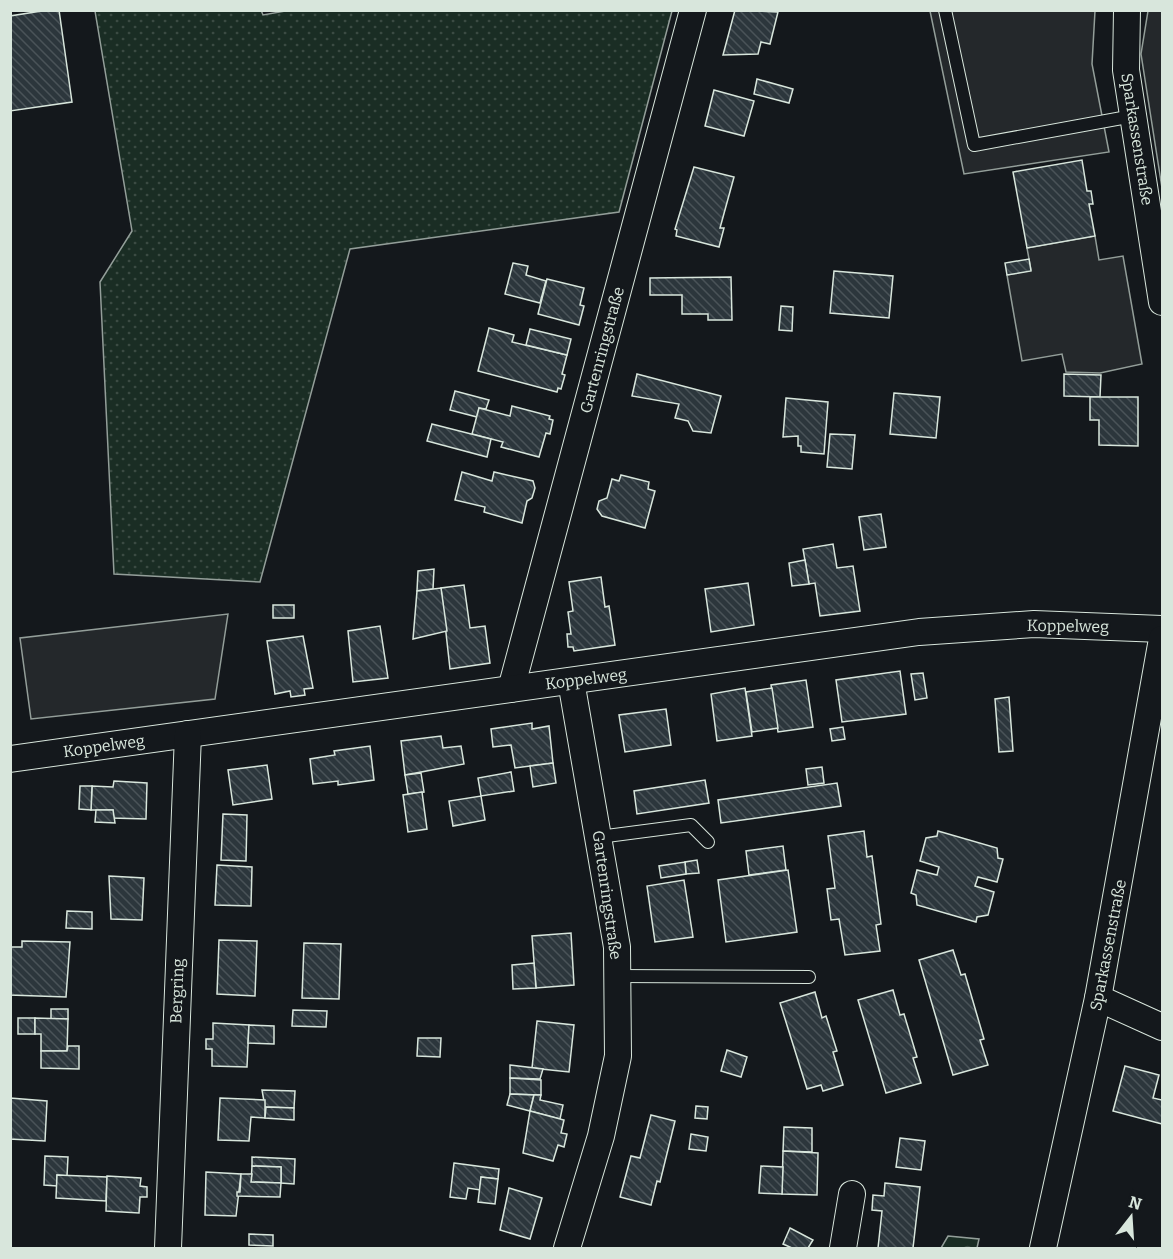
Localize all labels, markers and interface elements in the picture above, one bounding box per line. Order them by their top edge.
street label: Sparkassenstraße [1117,72,1157,206]
street label: Gartenringstraße [576,285,628,415]
street label: Koppelweg [1027,616,1109,636]
street label: Koppelweg [544,665,628,693]
street label: Koppelweg [62,731,146,761]
street label: Gartenringstraße [589,829,625,961]
street label: Sparkassenstraße [1086,878,1130,1012]
street label: Bergring [166,958,188,1024]
north arrow [1101,1187,1161,1247]
text: N [1127,1192,1144,1214]

